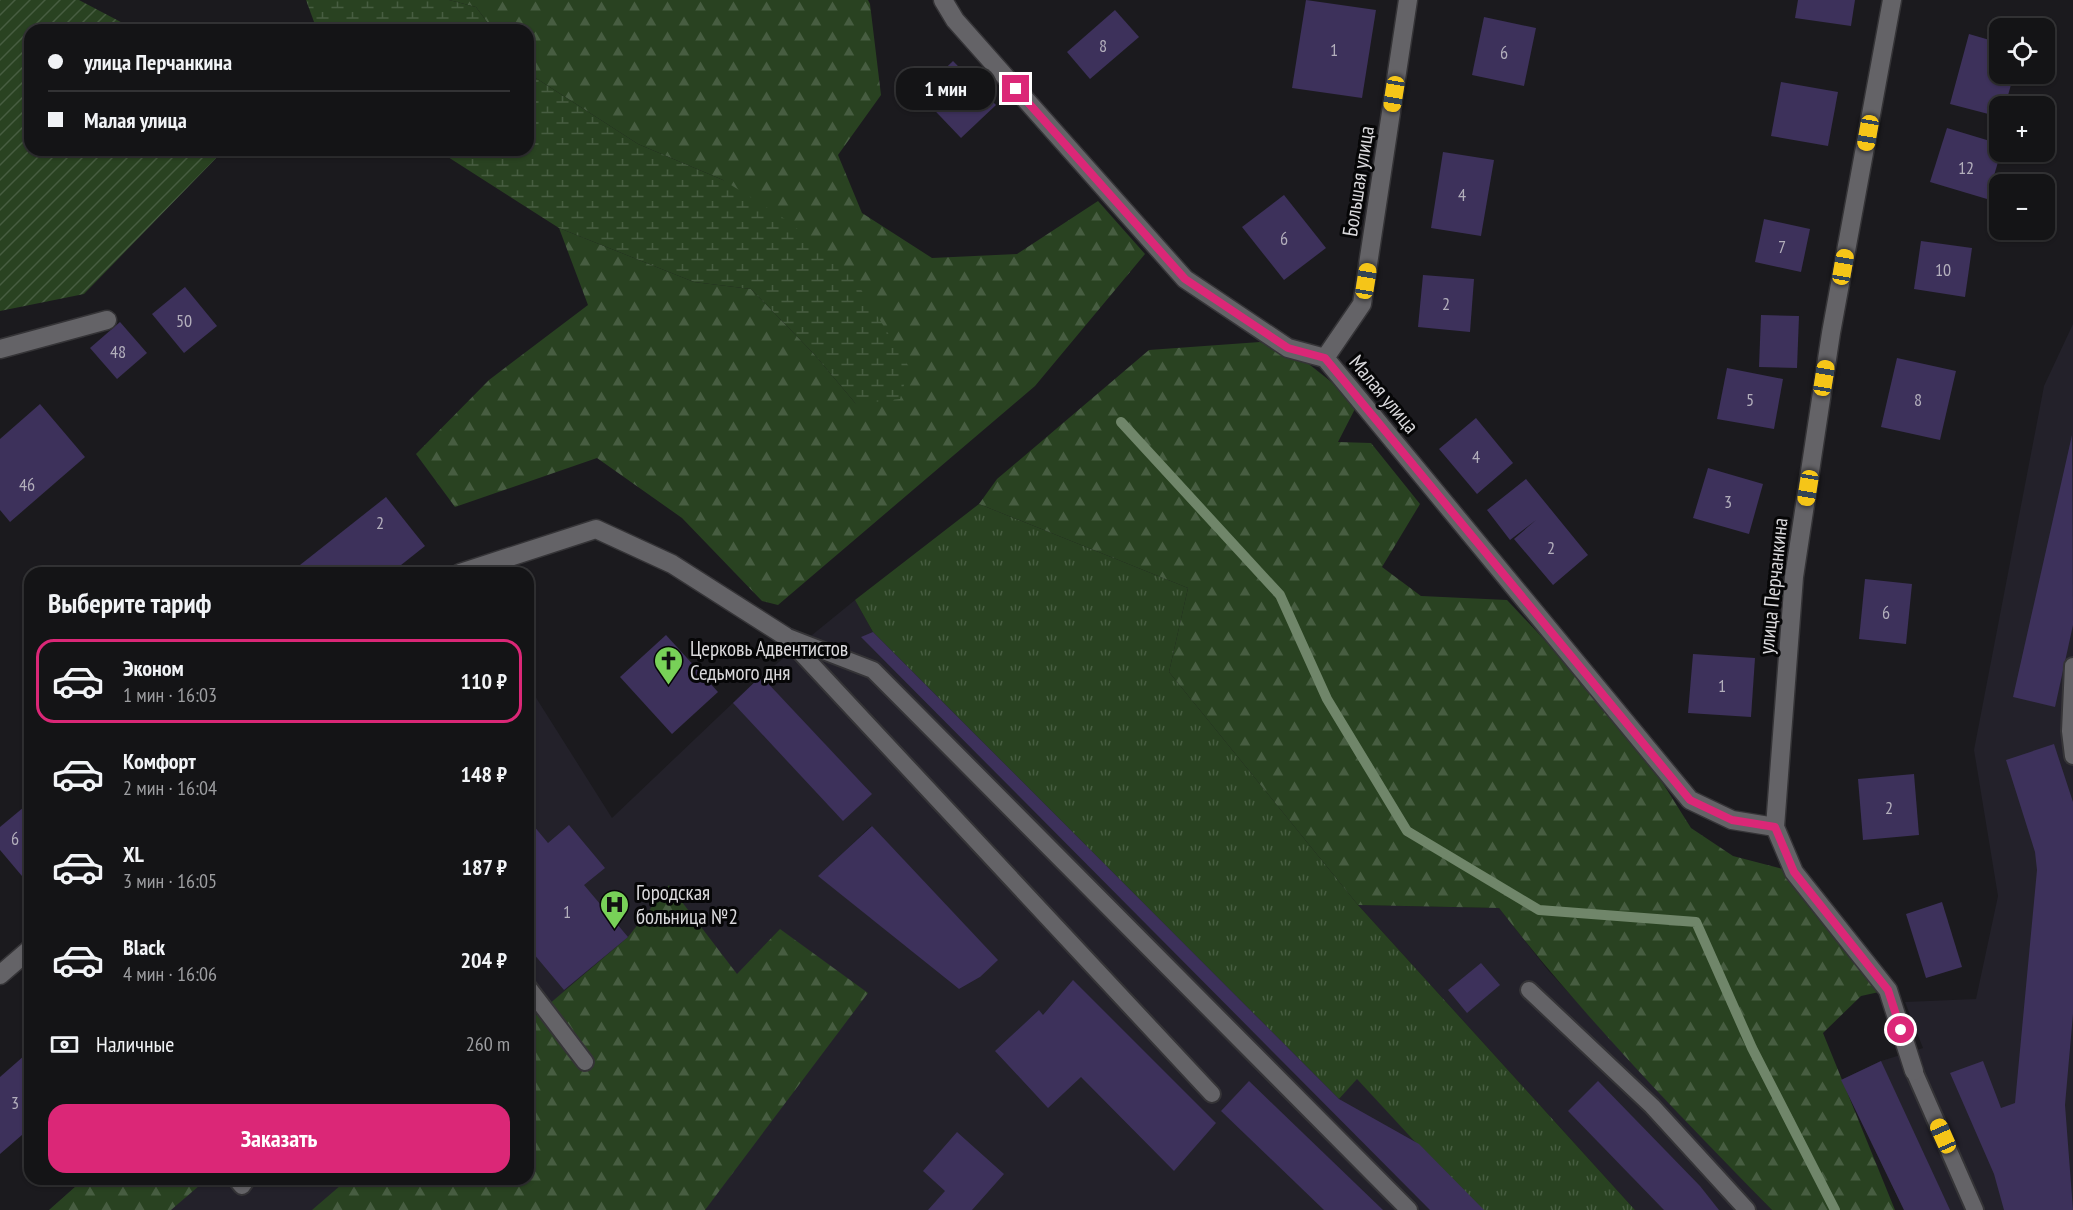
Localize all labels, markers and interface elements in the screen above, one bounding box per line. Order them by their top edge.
map controls [1989,18,2055,240]
button: locate [1989,18,2055,84]
house number: 8 [1099,34,1107,57]
house number: 1 [1330,38,1338,61]
house number: 6 [1500,41,1508,64]
text: улица Перчанкина [84,48,232,76]
callout: 1 мин [896,68,995,110]
route end [1002,75,1029,102]
car [1382,75,1406,113]
text: 1 мин [924,76,967,102]
button: + [1989,96,2055,162]
text: Малая улица [84,106,187,134]
car [1856,114,1880,152]
street label: Большая улица [1336,124,1380,238]
house number: 12 [1958,156,1974,179]
button: − [1989,174,2055,240]
house number: 4 [1458,183,1466,206]
house number: 6 [1280,227,1288,250]
house number: 7 [1778,235,1786,258]
car [1831,248,1855,286]
house number: 10 [1935,258,1951,281]
car [1354,262,1378,300]
house number: 2 [1442,292,1450,315]
house number: 50 [176,309,192,332]
house number: 48 [110,340,126,363]
street label: Малая улица [1343,349,1425,439]
car [1812,359,1836,397]
house number: 5 [1746,388,1754,411]
house number: 8 [1914,388,1922,411]
house number: 4 [1472,445,1480,468]
car [1796,469,1820,507]
house number: 46 [19,473,35,496]
house number: 3 [1724,490,1732,513]
house number: 2 [376,511,384,534]
street label: улица Перчанкина [1752,516,1794,656]
house number: 2 [1547,536,1555,559]
text: Выберите тариф [48,586,211,620]
house number: 6 [1882,601,1890,624]
place label: Церковь Адвентистов Седьмого дня [690,635,848,686]
church icon: Церковь Адвентистов Седьмого дня [653,644,685,686]
icon: car [51,654,105,708]
text: Эконом [123,654,184,682]
text: 110 ₽ [460,667,507,695]
house number: 1 [1718,674,1726,697]
text: 1 мин · 16:03 [123,682,217,708]
icon: car [51,747,105,801]
text: Комфорт [123,747,196,775]
text: 148 ₽ [460,760,507,788]
text: 2 мин · 16:04 [123,775,217,801]
house number: 2 [1885,796,1893,819]
house number: 6 [11,827,19,850]
icon: car [51,840,105,894]
text: XL [123,840,144,868]
text: 187 ₽ [461,853,507,881]
text: 3 мин · 16:05 [123,868,217,894]
place label: Городская больница №2 [636,879,738,930]
hospital icon: Городская больница №2 [599,888,631,930]
house number: 1 [563,900,571,923]
icon: car [51,933,105,987]
text: Black [123,933,165,961]
text: 204 ₽ [460,946,507,974]
text: 4 мин · 16:06 [123,961,217,987]
route start [1887,1016,1914,1043]
icon: cash [48,1028,81,1061]
text: Наличные [96,1030,174,1058]
text: 260 m [466,1031,510,1057]
house number: 3 [11,1091,19,1114]
button: Заказать [48,1104,510,1173]
car [1927,1116,1959,1156]

